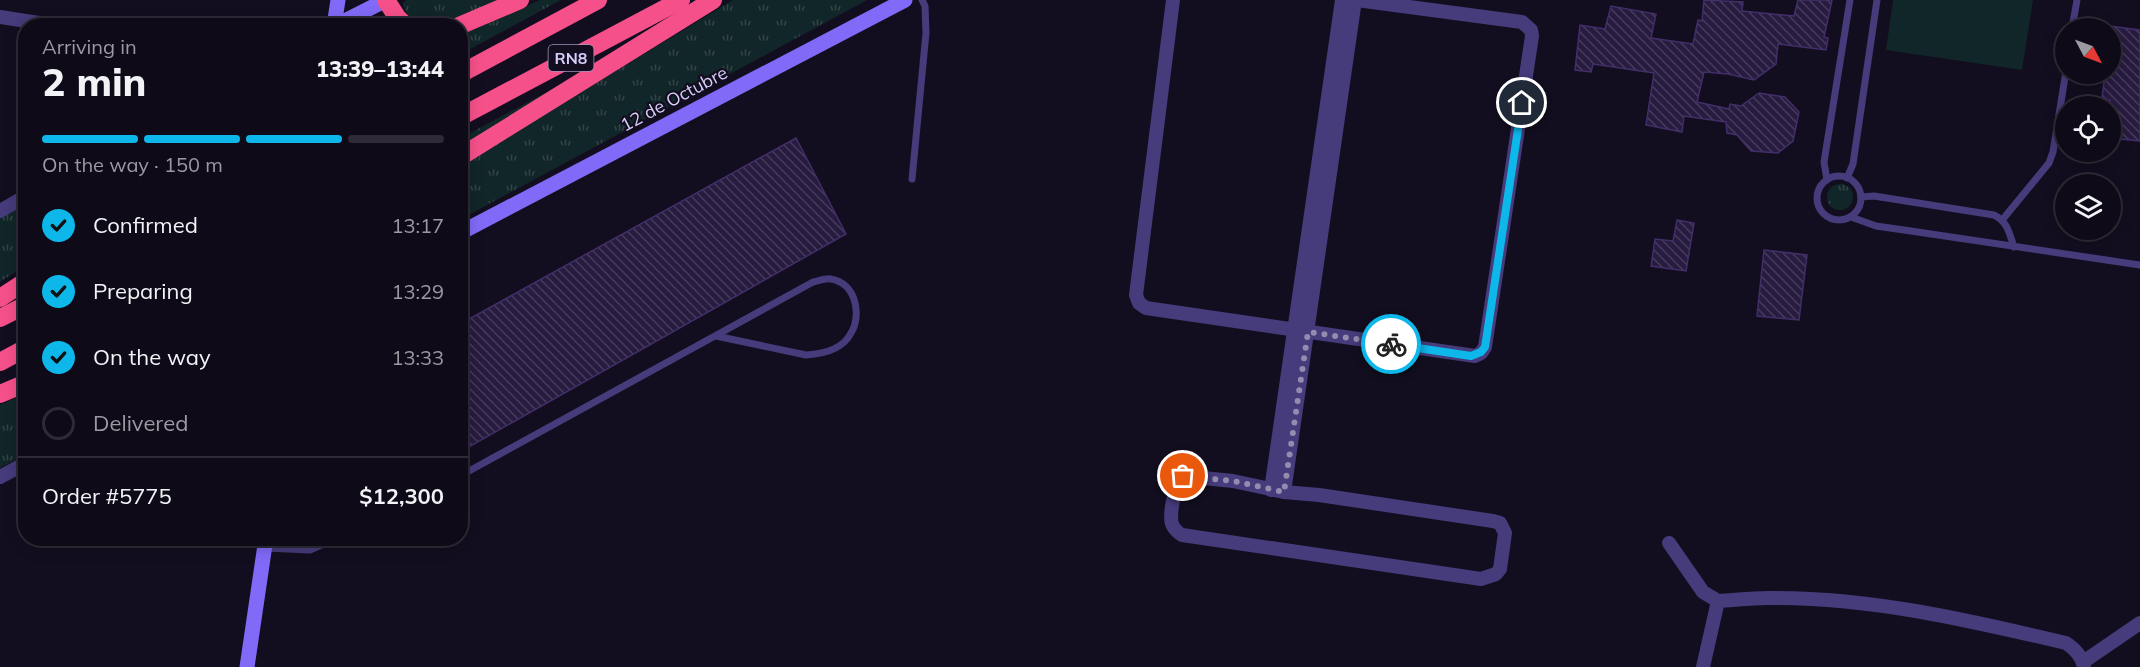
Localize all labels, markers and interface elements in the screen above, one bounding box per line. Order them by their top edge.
north arrow [2055,18,2121,84]
map controls [2055,18,2121,240]
text: Arriving in [42,34,137,59]
road number: RN8 [548,45,594,71]
text: 13:39–13:44 [316,55,444,83]
text: 2 min [42,57,147,106]
street label: 12 de Octubre [616,61,731,136]
pin [1496,77,1547,128]
icon: home [1505,86,1538,119]
button: locate [2055,96,2121,162]
text: On the way · 150 m [42,152,223,177]
button: layers [2055,174,2121,240]
icon: check [42,209,75,242]
text: Confirmed [93,211,198,239]
text: 13:17 [391,213,444,238]
icon: check [42,275,75,308]
text: Preparing [93,277,193,305]
text: 13:29 [391,279,444,304]
courier [1361,314,1421,374]
icon: bike [1375,328,1408,361]
icon: check [42,341,75,374]
text: On the way [93,343,211,371]
text: 13:33 [391,345,444,370]
text: Delivered [93,409,188,437]
pin [1157,450,1208,501]
icon: bag [1166,459,1199,492]
text: Order #5775 [42,482,172,510]
text: $12,300 [359,482,444,510]

